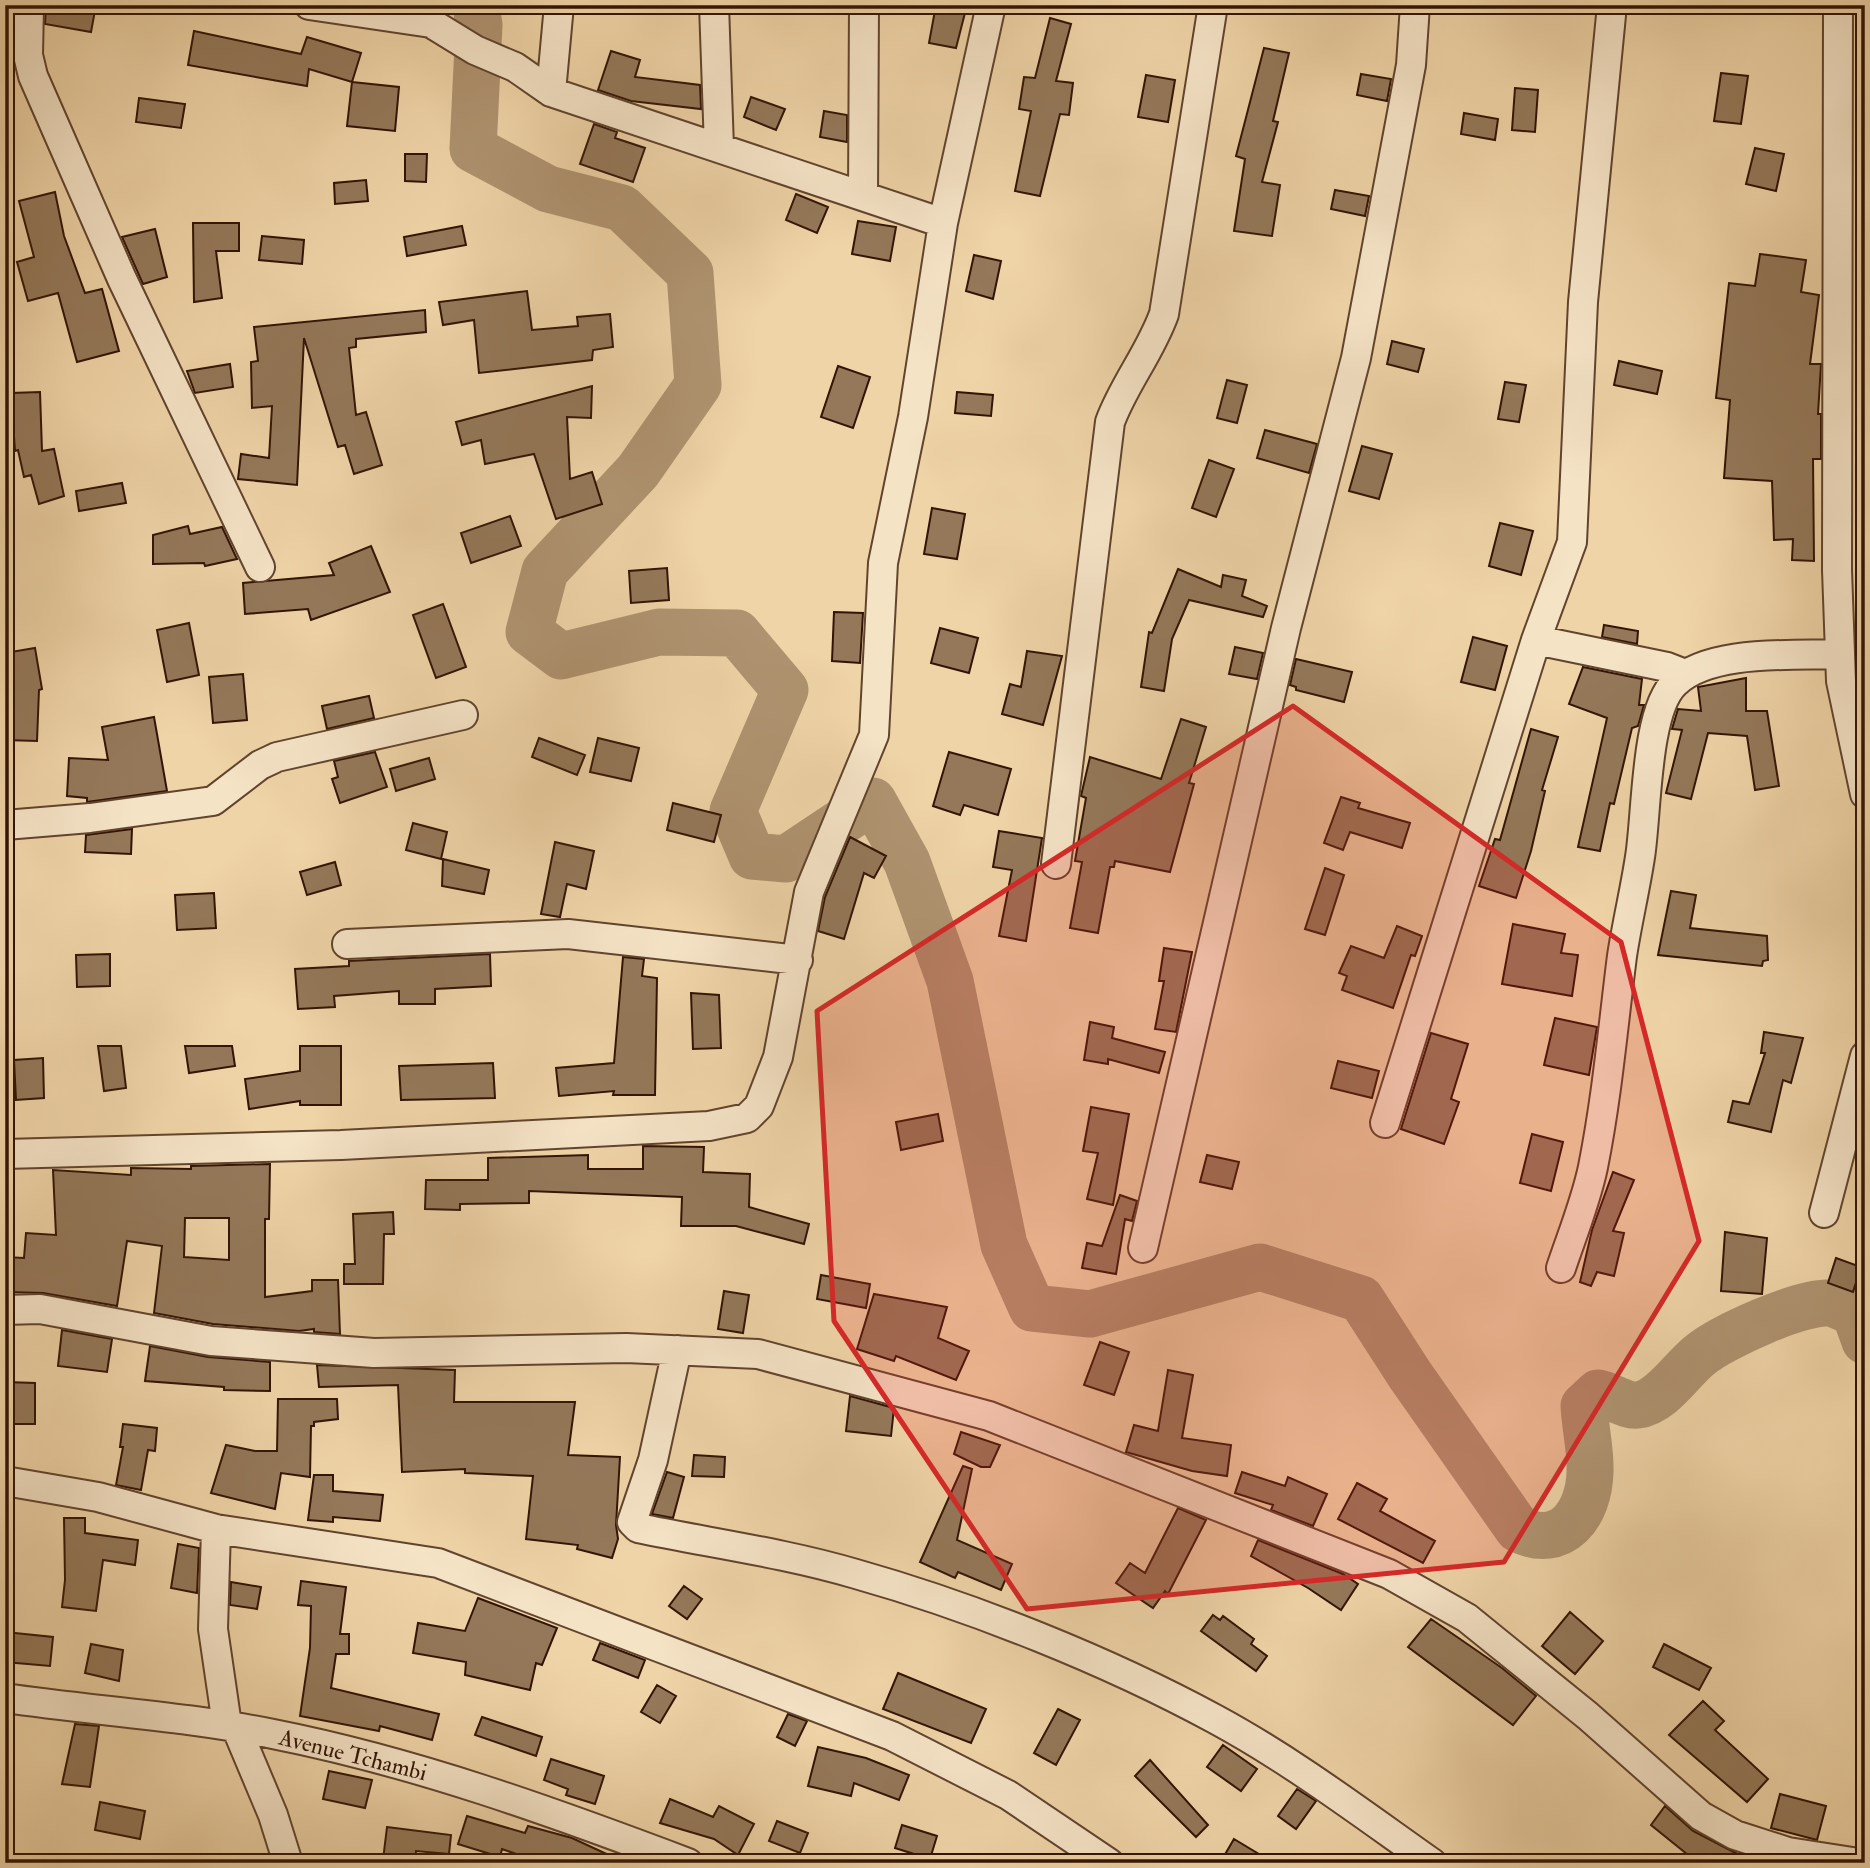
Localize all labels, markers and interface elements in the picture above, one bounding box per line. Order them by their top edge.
street label: Avenue Tchambi [275,1722,430,1787]

